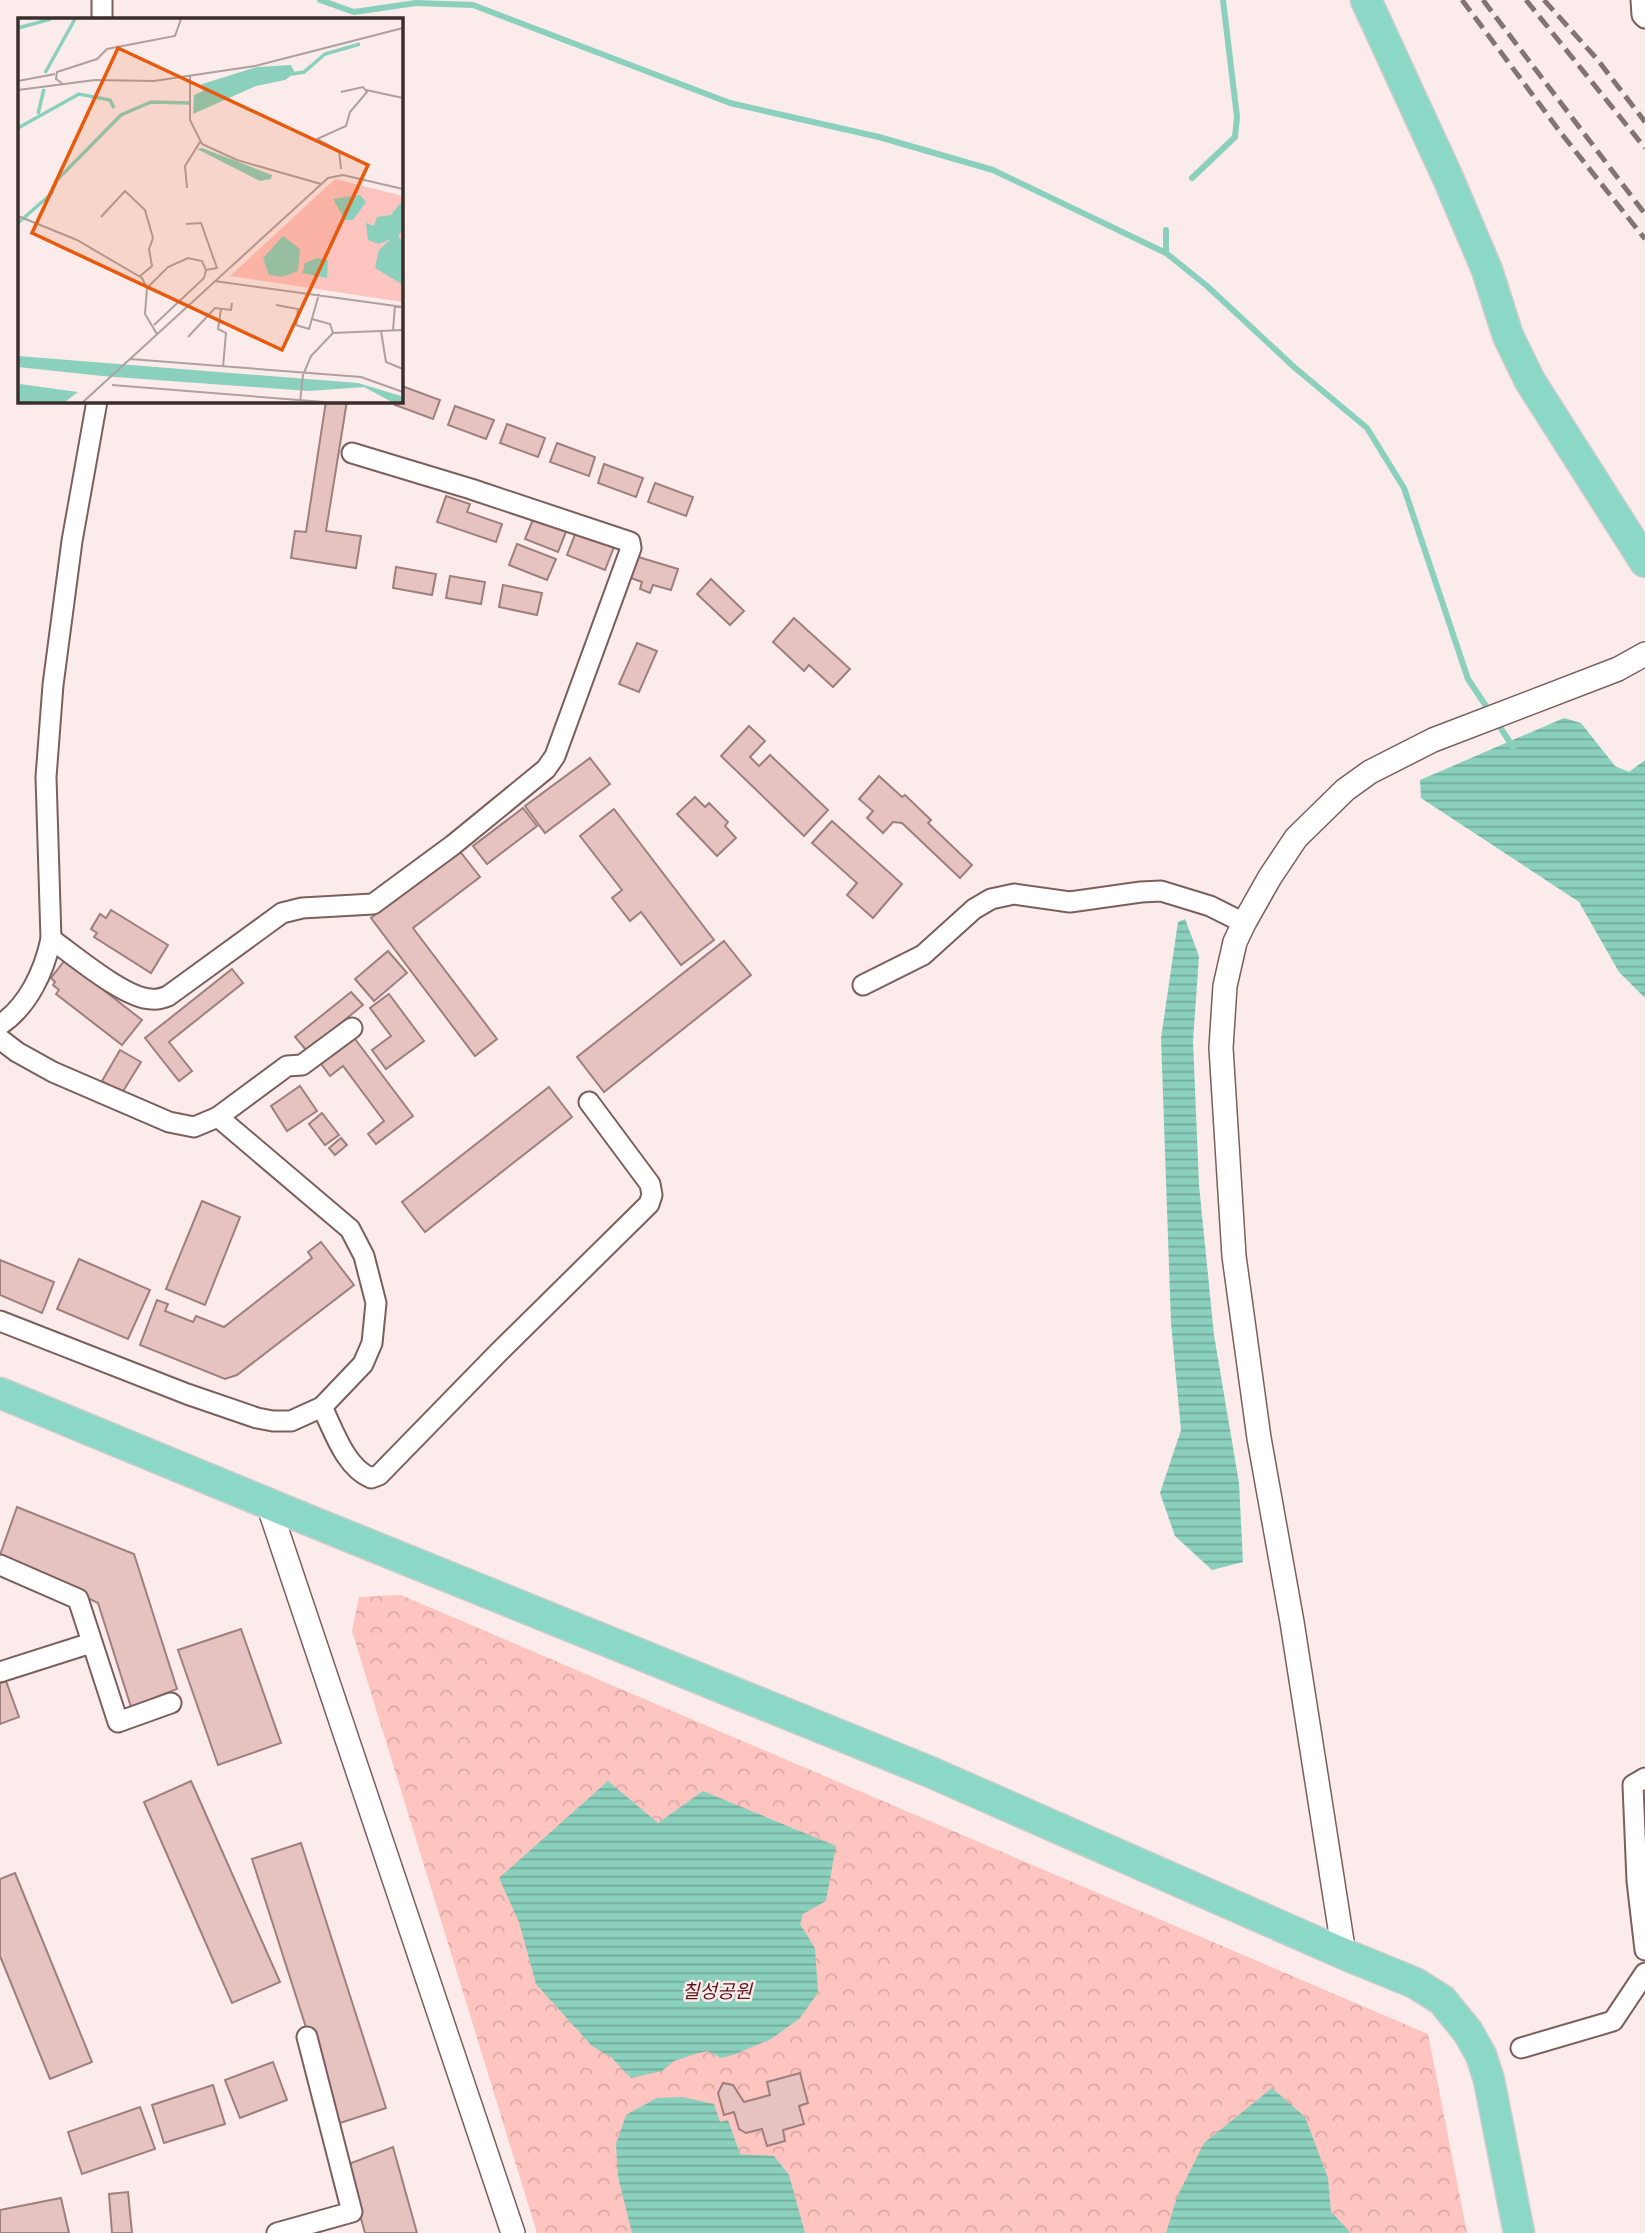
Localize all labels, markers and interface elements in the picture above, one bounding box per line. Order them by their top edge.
inset map [18,18,402,402]
park label: 칠성공원 [682,1980,753,2003]

